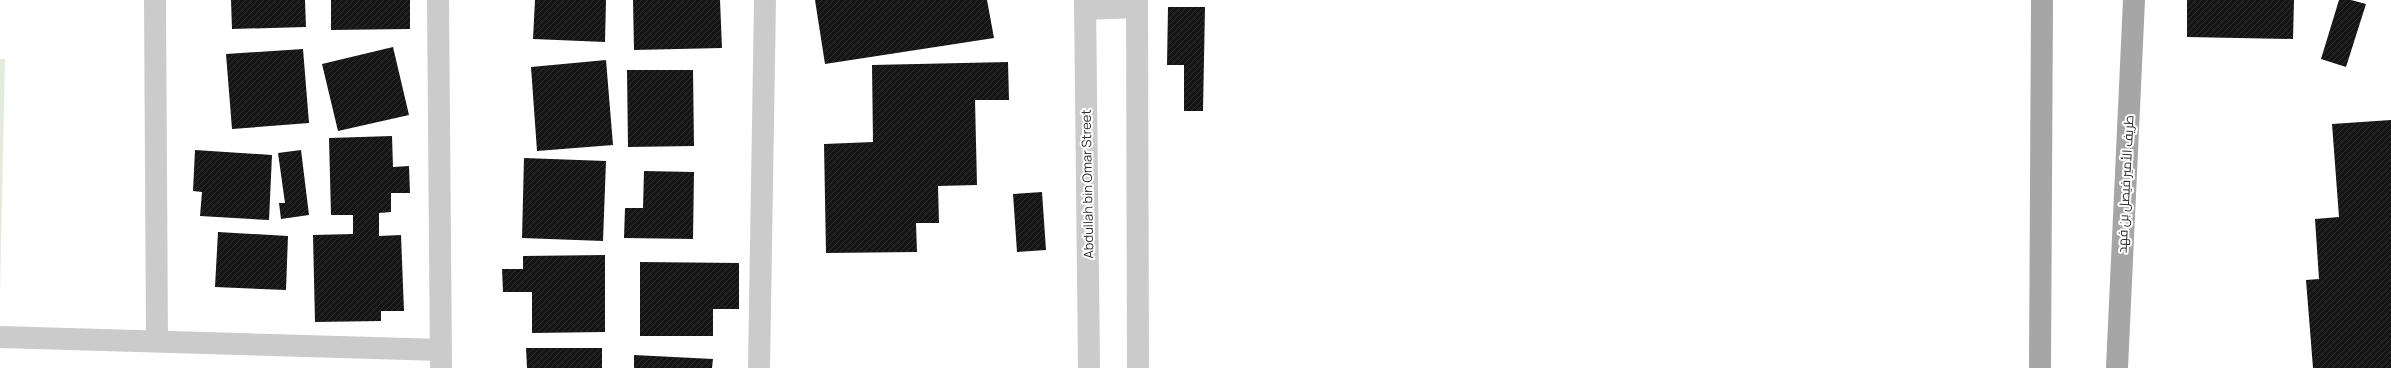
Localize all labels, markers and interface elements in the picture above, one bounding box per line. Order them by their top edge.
street label: Abdullah bin Omar Street [1077,109,1097,259]
street label: طريف الأمير فيصل بن فهد [2112,115,2138,253]

